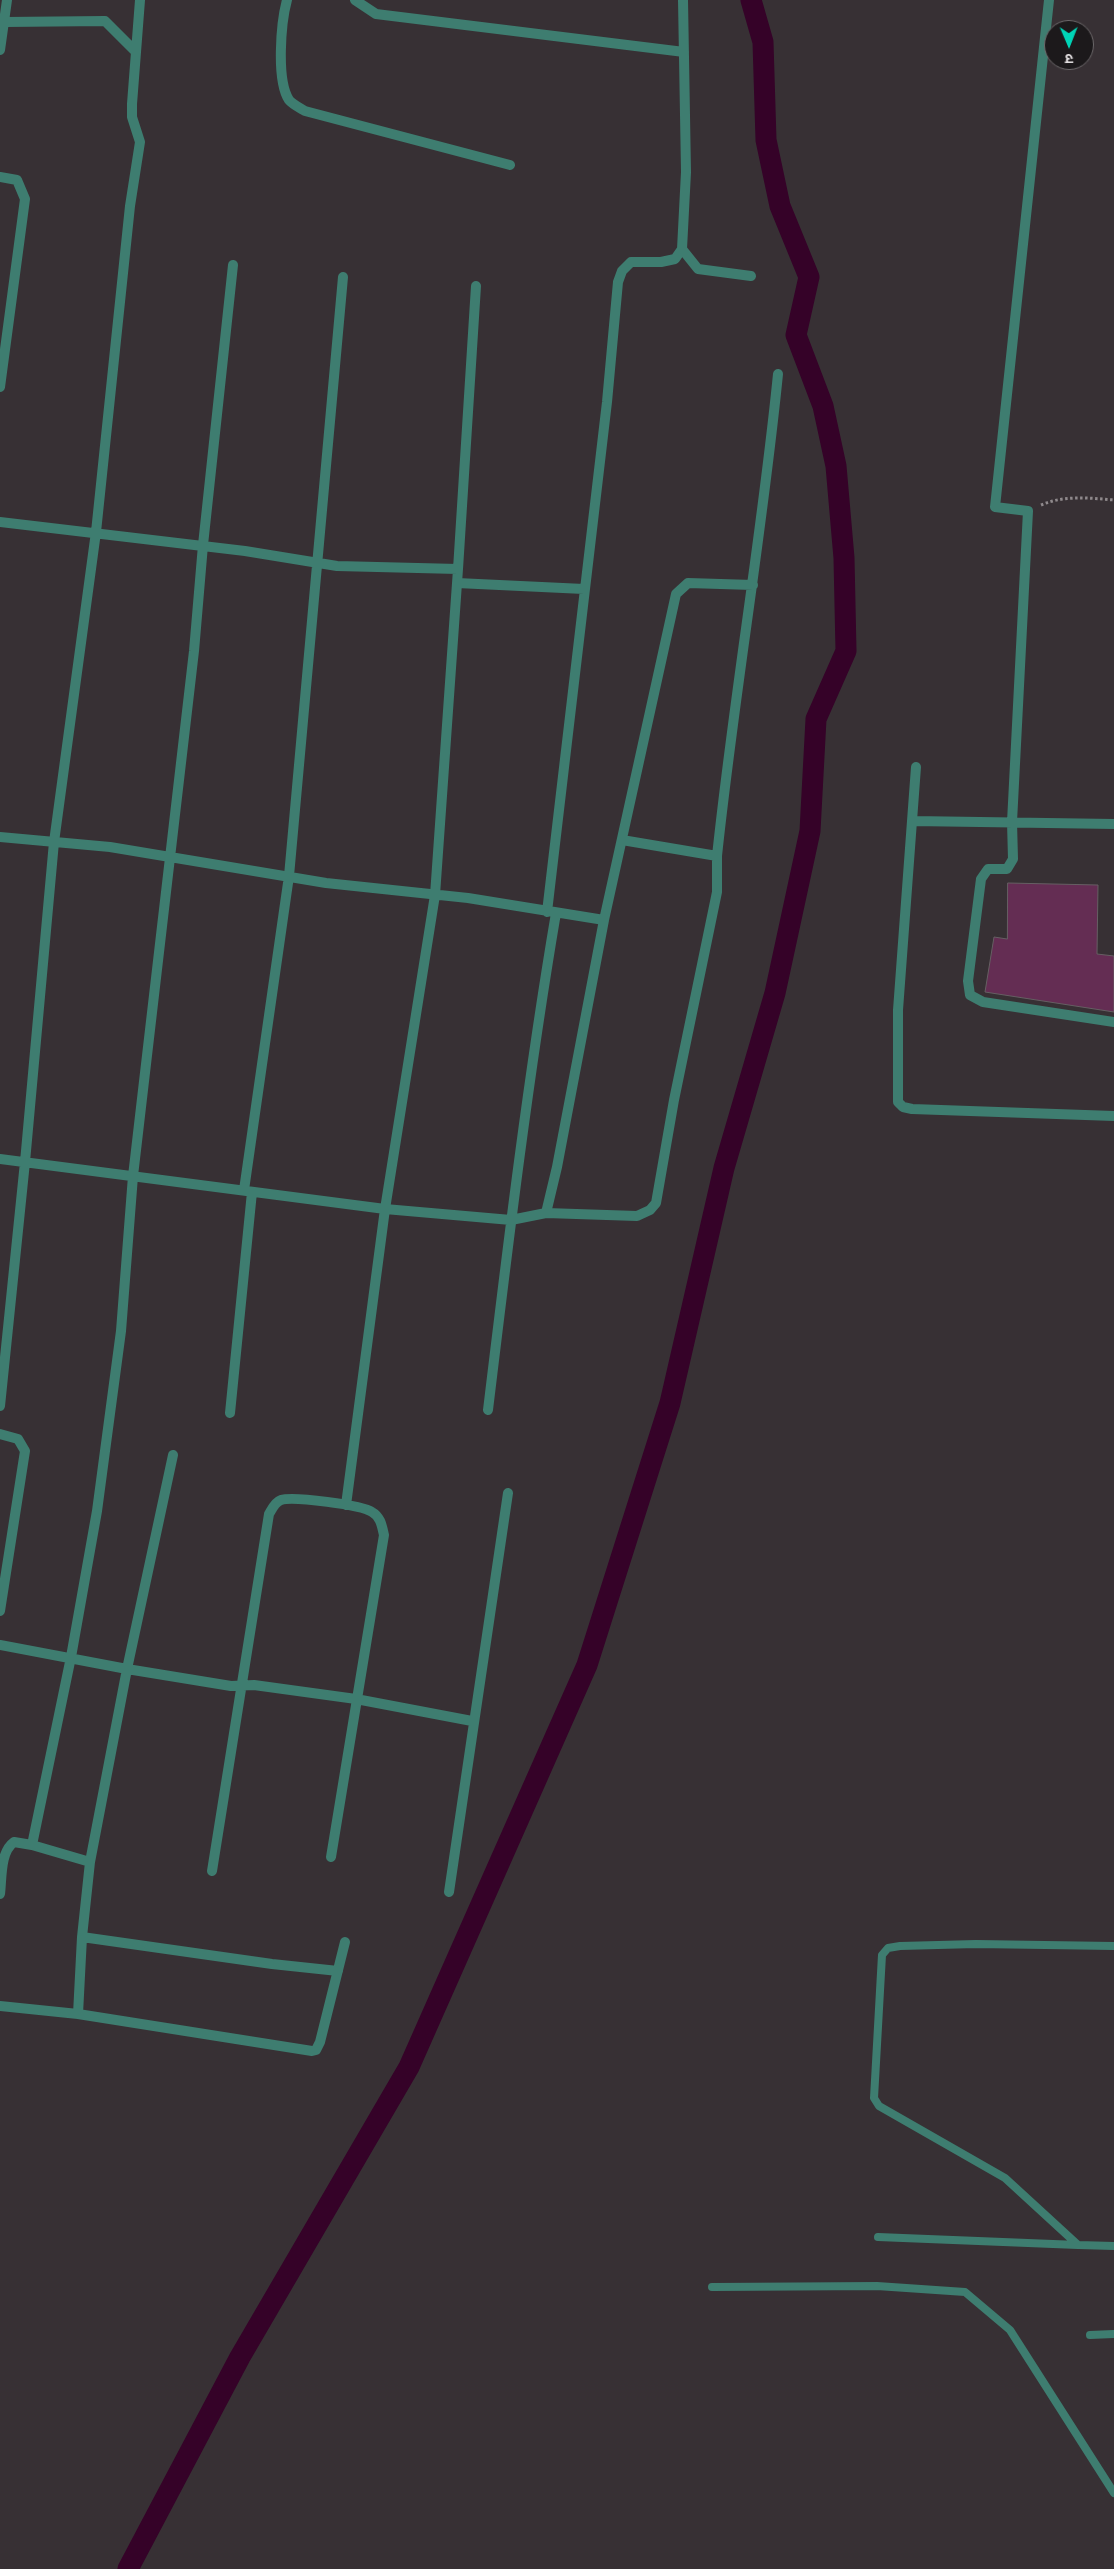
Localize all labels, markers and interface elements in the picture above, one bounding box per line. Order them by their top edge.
north arrow [1044,20,1094,70]
text: उ [1065,50,1074,69]

